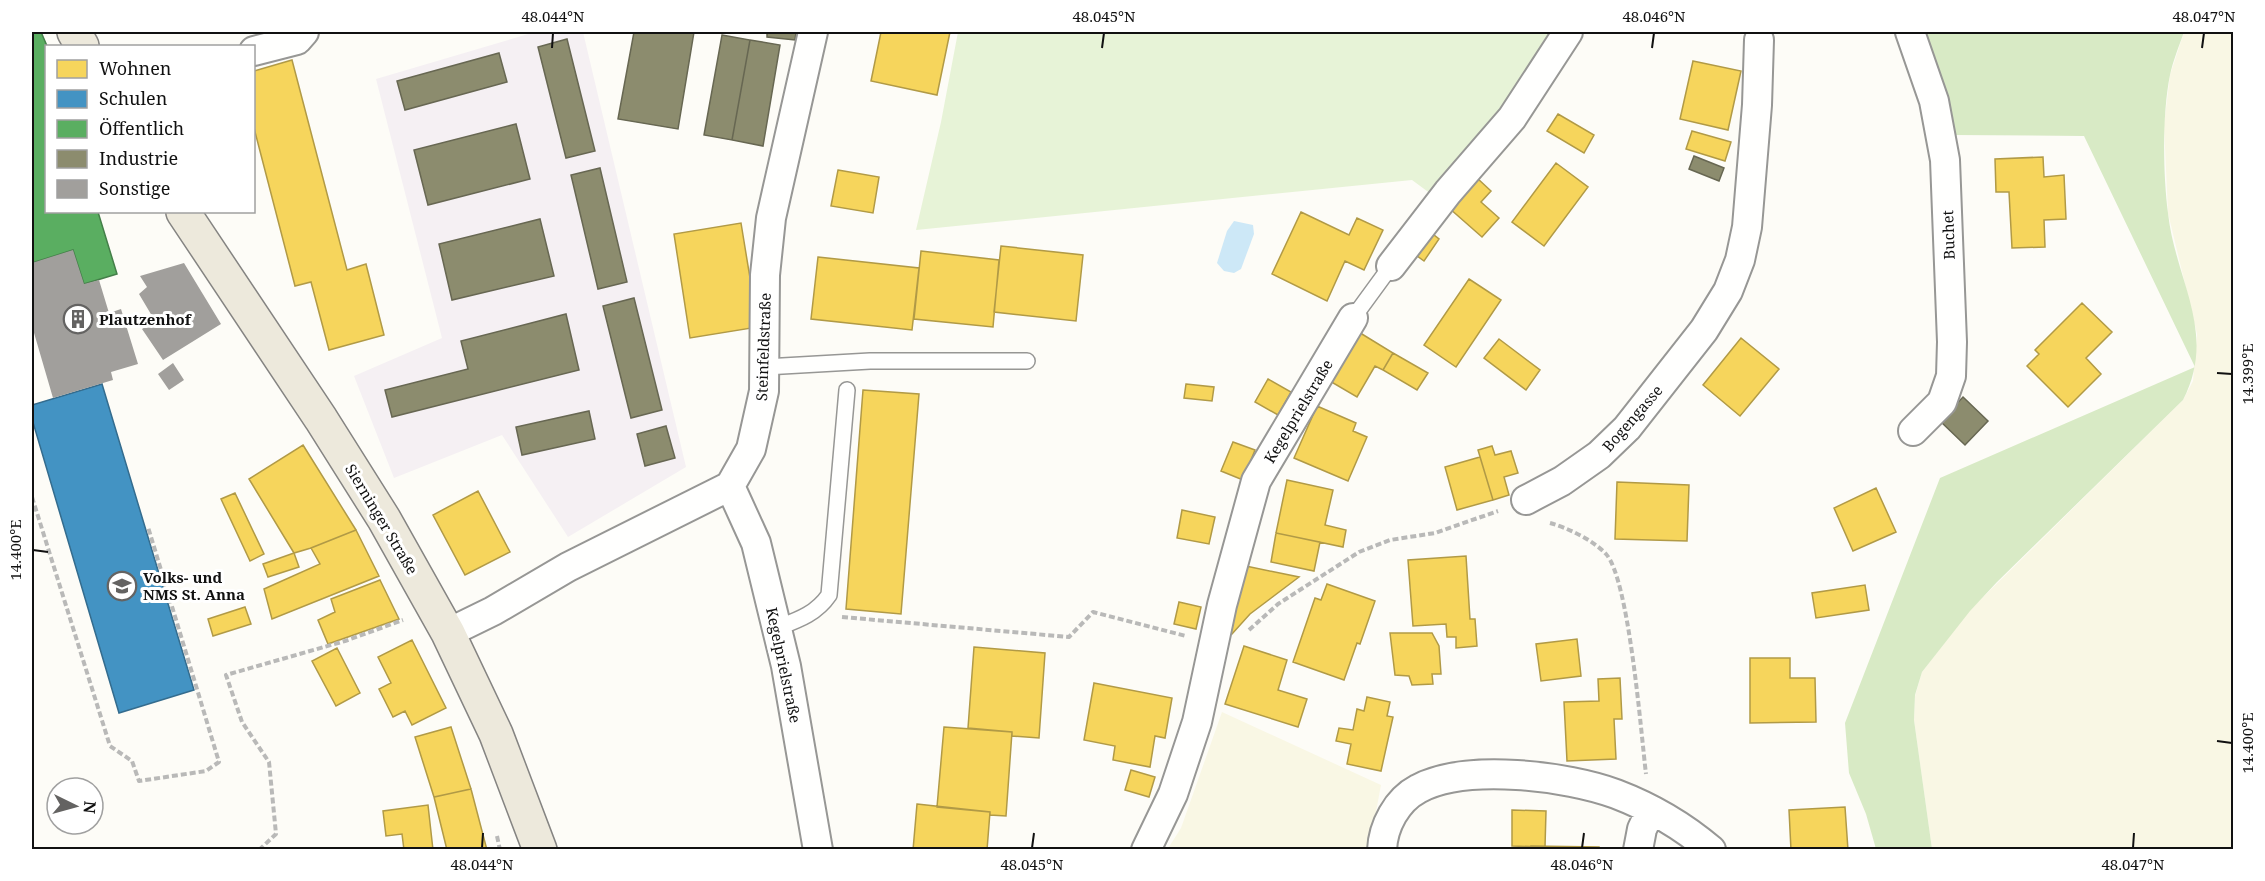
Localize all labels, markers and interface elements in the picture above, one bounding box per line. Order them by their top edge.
text: 48.044°N [521,6,585,26]
text: 48.045°N [1072,6,1136,26]
text: 48.046°N [1622,6,1686,26]
text: 48.047°N [2172,6,2236,26]
legend [45,45,255,213]
text: Wohnen [99,56,172,80]
text: Schulen [99,86,168,110]
text: Öffentlich [99,116,184,140]
text: Industrie [99,146,178,170]
text: Sonstige [99,176,170,200]
street label: Buchet [1937,210,1959,260]
street label: Steinfeldstraße [751,293,775,401]
building icon: Plautzenhof [62,303,94,335]
place label: Plautzenhof [99,309,193,329]
text: 14.399°E [2237,343,2257,405]
street label: Kegelprielstraße [1259,355,1337,467]
street label: Bogengasse [1597,380,1667,456]
street label: Sierninger Straße [341,460,423,578]
text: 14.400°E [5,519,25,581]
place label: Volks- und NMS St. Anna [143,567,245,604]
school or university icon: Volks- und NMS St. Anna [106,570,138,602]
street label: Kegelprielstraße [762,605,806,725]
text: 14.400°E [2237,712,2257,774]
north arrow [45,776,105,836]
text: N [78,800,101,815]
text: 48.044°N [450,854,514,874]
text: 48.045°N [1000,854,1064,874]
text: 48.046°N [1550,854,1614,874]
text: 48.047°N [2101,854,2165,874]

